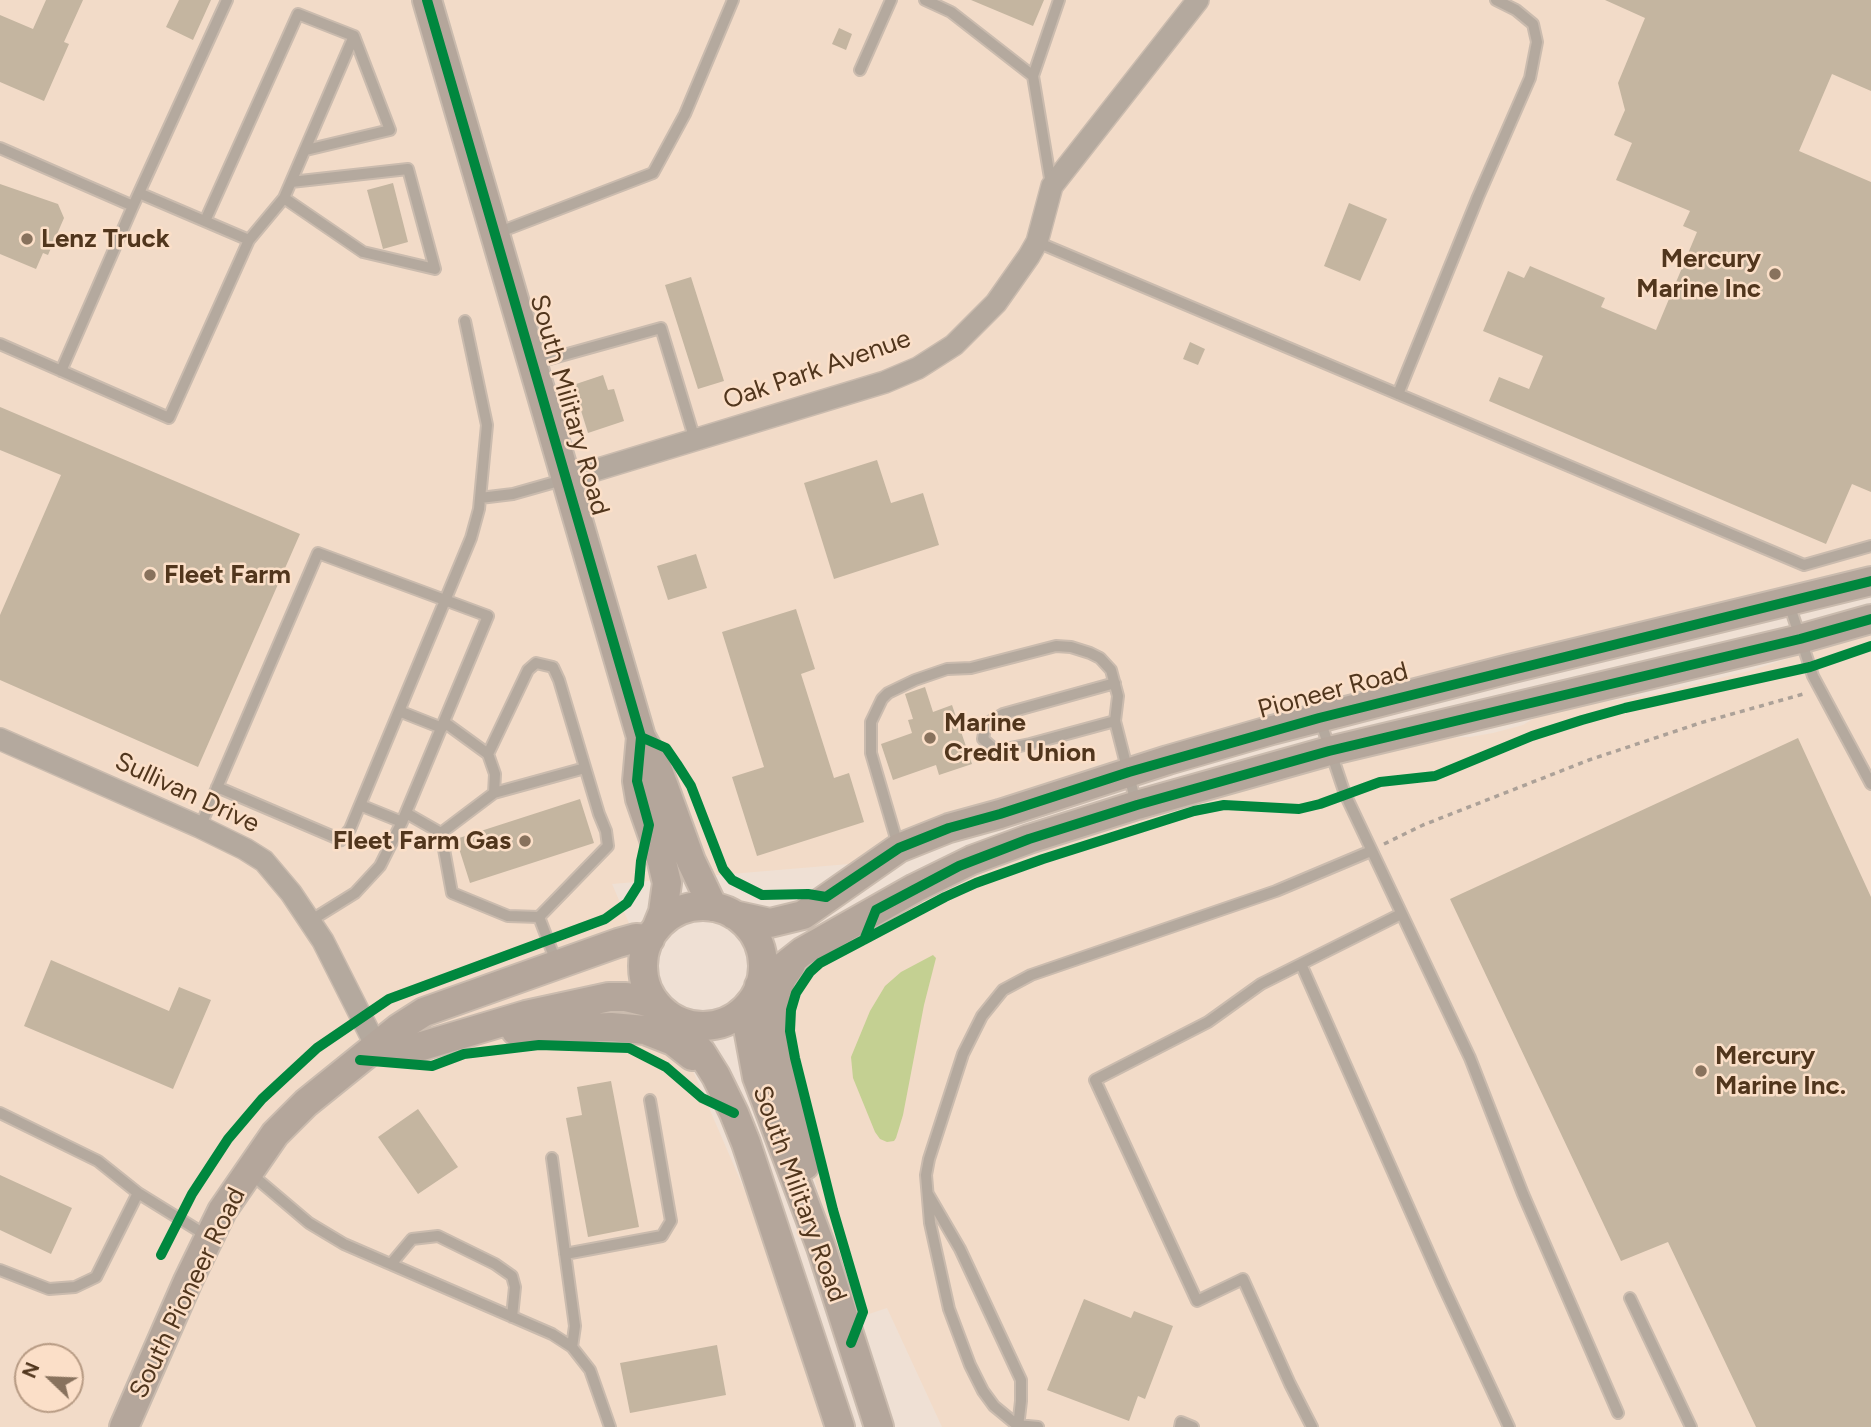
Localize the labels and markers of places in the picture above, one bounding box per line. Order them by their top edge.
place label: Lenz Truck [41,223,170,255]
marker: Lenz Truck [19,231,35,247]
place label: Mercury Marine Inc [1636,243,1761,304]
marker: Mercury Marine Inc [1767,266,1783,282]
place label: Fleet Farm [164,559,291,591]
marker: Fleet Farm [142,567,158,583]
place label: Marine Credit Union [944,707,1096,768]
marker: Marine Credit Union [922,730,938,746]
place label: Fleet Farm Gas [333,825,511,857]
marker: Fleet Farm Gas [517,833,533,849]
place label: Mercury Marine Inc. [1715,1040,1846,1102]
marker: Mercury Marine Inc. [1693,1063,1709,1079]

